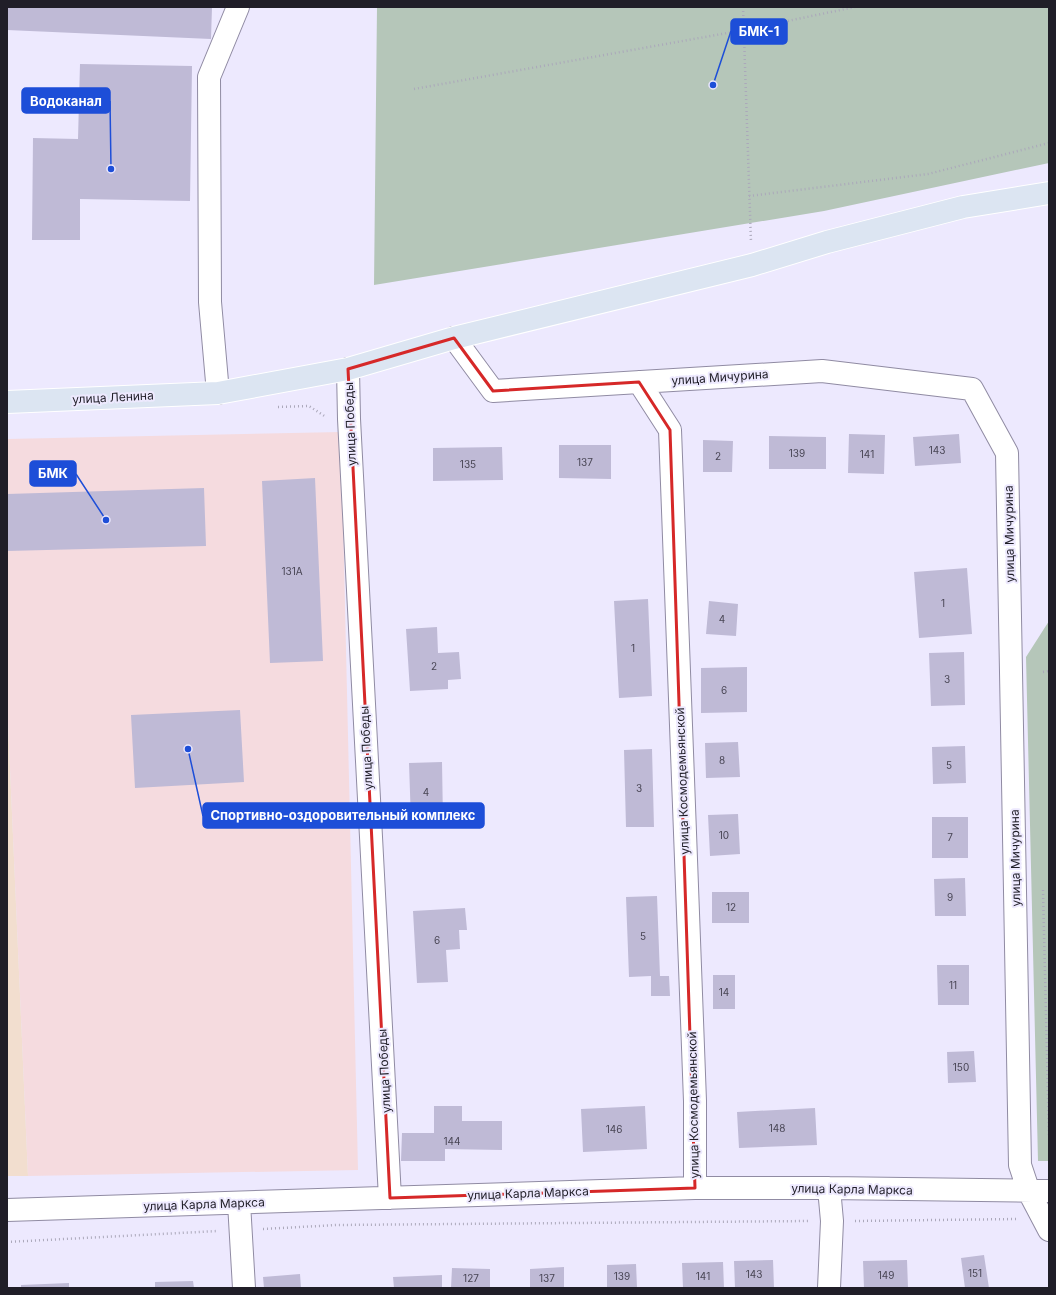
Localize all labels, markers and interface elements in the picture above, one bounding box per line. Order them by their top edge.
callout: БМК-1 [731,19,787,44]
text: БМК-1 [739,23,779,39]
callout: Водоканал [22,88,110,113]
text: Водоканал [30,93,102,109]
street label: улица Мичурина [671,366,769,388]
street label: улица Победы [341,382,359,466]
street label: улица Ленина [72,387,154,407]
house number: 143 [929,444,945,456]
house number: 139 [789,447,805,459]
house number: 141 [860,448,874,460]
house number: 2 [715,450,721,462]
house number: 137 [577,456,593,468]
house number: 135 [460,458,476,470]
callout: БМК [30,461,76,486]
text: БМК [38,465,69,481]
street label: улица Мичурина [1001,485,1017,583]
house number: 131А [281,565,303,577]
house number: 1 [941,597,945,609]
house number: 4 [719,613,725,625]
house number: 1 [631,642,635,654]
house number: 2 [431,660,437,672]
house number: 3 [944,673,950,685]
house number: 6 [721,684,727,696]
street label: улица Победы [356,706,376,790]
street label: улица Космодемьянской [672,707,692,855]
house number: 8 [719,754,725,766]
house number: 5 [946,759,952,771]
house number: 3 [636,782,642,794]
house number: 4 [423,786,429,798]
callout: Спортивно-оздоровительный комплекс [203,803,484,828]
text: Спортивно-оздоровительный комплекс [210,807,476,823]
street label: улица Мичурина [1007,809,1023,907]
house number: 10 [719,829,729,841]
house number: 7 [947,831,953,843]
house number: 9 [947,891,953,903]
house number: 12 [726,901,736,913]
house number: 5 [640,930,646,942]
house number: 6 [434,934,440,946]
house number: 11 [949,979,957,991]
house number: 14 [719,986,729,998]
street label: улица Победы [374,1029,394,1113]
street label: улица Космодемьянской [684,1031,702,1179]
house number: 150 [953,1061,969,1073]
house number: 148 [769,1122,785,1134]
house number: 146 [606,1123,622,1135]
house number: 144 [444,1135,461,1147]
street label: улица Карла Маркса [791,1180,913,1198]
street label: улица Карла Маркса [467,1183,589,1203]
street label: улица Карла Маркса [143,1194,265,1214]
house number: 151 [968,1267,982,1279]
house number: 143 [746,1268,762,1280]
house number: 149 [878,1269,894,1281]
house number: 139 [614,1270,630,1282]
house number: 141 [696,1270,710,1282]
house number: 127 [463,1272,479,1284]
house number: 137 [539,1272,555,1284]

